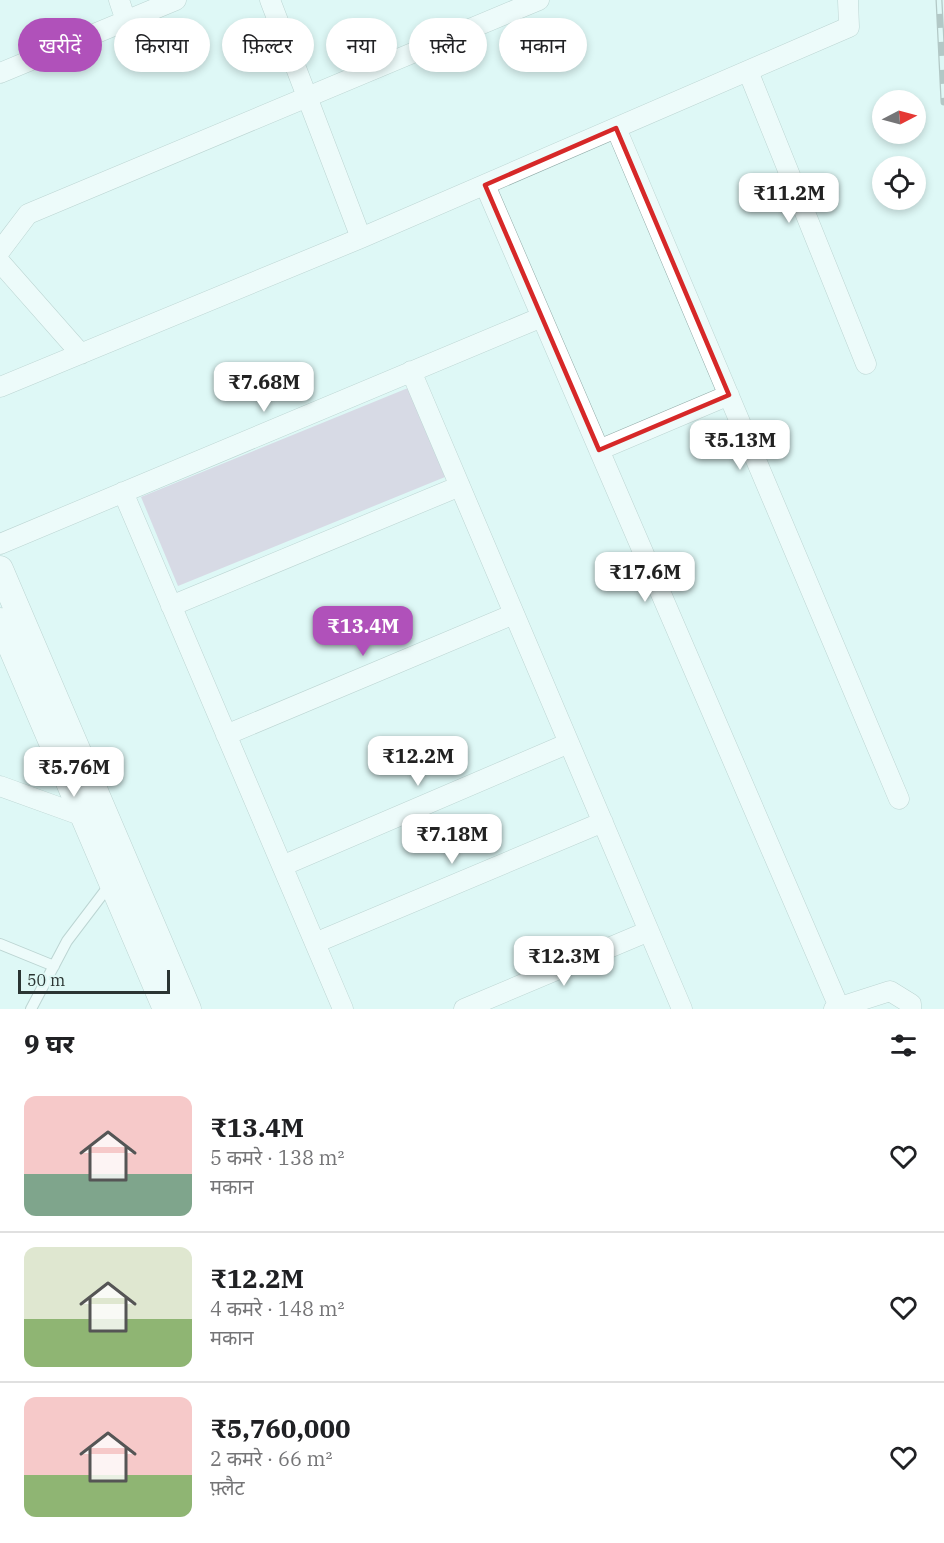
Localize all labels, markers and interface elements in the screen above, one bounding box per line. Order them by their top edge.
chip: खरीदें [18,18,102,72]
chip: किराया [114,18,210,72]
chip: फ़िल्टर [222,18,314,72]
chip: नया [326,18,397,72]
chip: फ़्लैट [409,18,487,72]
chip: मकान [499,18,587,72]
north arrow [872,90,926,144]
map controls [872,90,926,210]
button: locate [872,156,926,210]
pin: ₹11.2M [740,173,838,224]
text: ₹11.2M [753,179,825,206]
pin: ₹7.68M [215,362,313,413]
text: ₹7.68M [228,368,300,395]
pin: ₹5.13M [691,420,789,471]
text: ₹5.13M [704,426,776,453]
pin: ₹17.6M [596,552,694,603]
text: ₹17.6M [609,558,681,585]
pin: ₹13.4M [314,606,412,657]
text: ₹13.4M [327,612,399,639]
pin: ₹12.2M [369,736,467,787]
text: ₹12.2M [382,742,454,769]
pin: ₹5.76M [25,747,123,798]
text: ₹5.76M [38,753,110,780]
pin: ₹7.18M [403,814,501,865]
text: ₹7.18M [416,820,488,847]
pin: ₹12.3M [515,936,613,987]
text: ₹12.3M [528,942,600,969]
scale bar [18,967,170,995]
text: 50 m [27,970,65,990]
text: 9 घर [24,1026,74,1060]
icon: filters [887,1029,920,1062]
text: ₹13.4M [210,1110,304,1144]
icon: home [72,1120,144,1192]
icon: heart [887,1140,920,1173]
text: 5 कमरे · 138 m² [210,1144,345,1171]
text: मकान [210,1173,254,1200]
text: ₹12.2M [210,1261,304,1295]
icon: home [72,1271,144,1343]
icon: heart [887,1291,920,1324]
text: 4 कमरे · 148 m² [210,1295,345,1322]
text: मकान [210,1324,254,1351]
text: ₹5,760,000 [210,1411,351,1445]
icon: home [72,1421,144,1493]
icon: heart [887,1441,920,1474]
text: 2 कमरे · 66 m² [210,1445,333,1472]
text: फ़्लैट [210,1474,245,1501]

